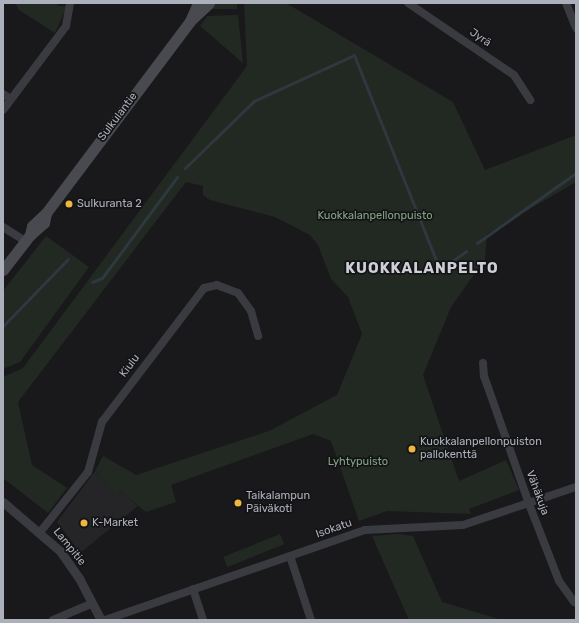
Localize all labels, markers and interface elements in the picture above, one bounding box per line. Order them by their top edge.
street label: Jyrä [467,26,493,50]
street label: Sulkulantie [96,90,140,144]
place label: Sulkuranta 2 [77,197,142,211]
marker: Sulkuranta 2 [64,199,74,209]
park label: Kuokkalanpellonpuisto [317,209,433,223]
district label: KUOKKALANPELTO [345,260,499,278]
street label: Kiulu [117,352,143,380]
place label: Kuokkalanpellonpuiston pallokenttä [420,436,542,462]
marker: Kuokkalanpellonpuiston pallokenttä [407,444,417,454]
park label: Lyhtypuisto [328,455,388,469]
street label: Vähäkuja [523,469,551,517]
place label: Taikalampun Päiväkoti [246,490,310,516]
marker: Taikalampun Päiväkoti [233,498,243,508]
place label: K-Market [92,516,138,530]
street label: Isokatu [314,517,354,541]
marker: K-Market [79,518,89,528]
street label: Lampitie [50,526,88,568]

